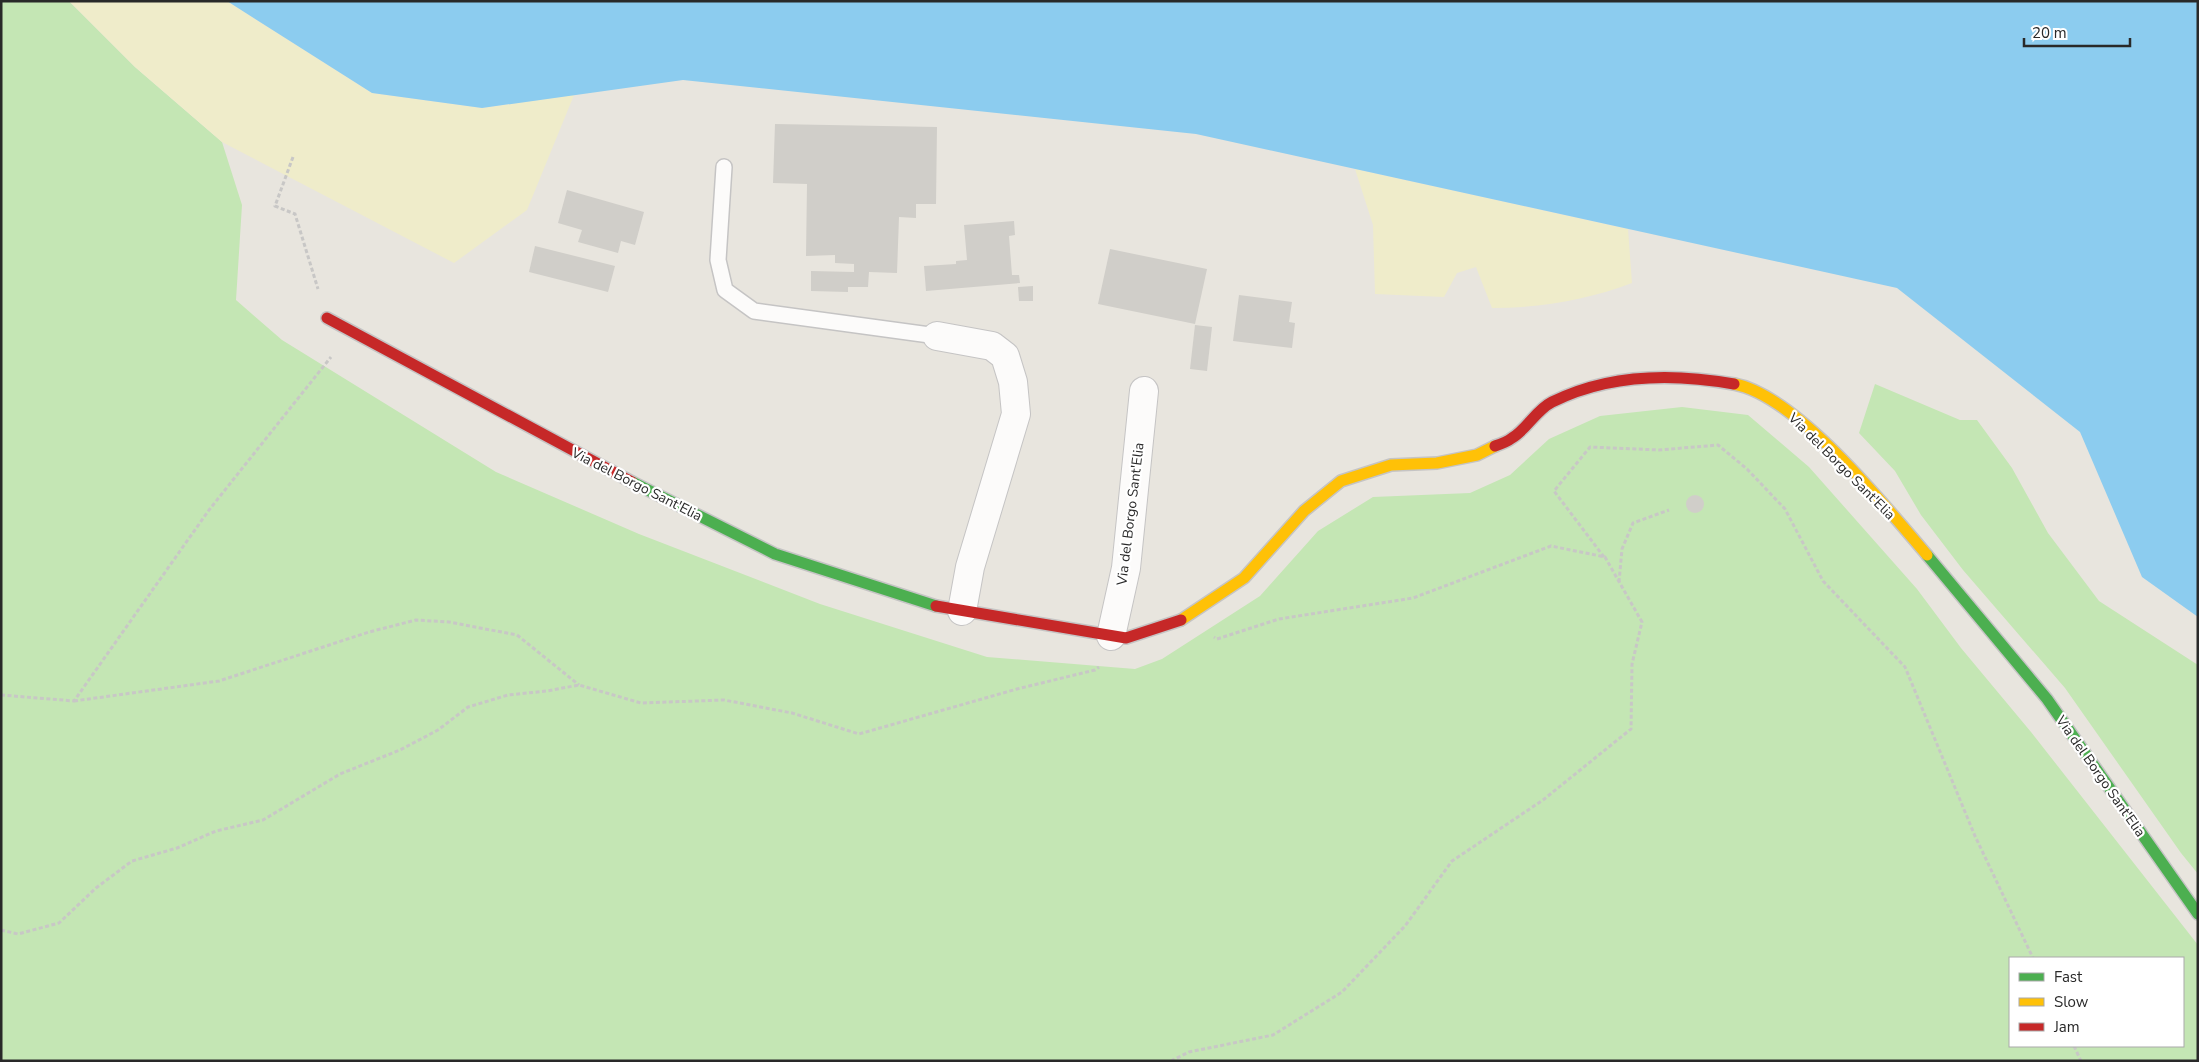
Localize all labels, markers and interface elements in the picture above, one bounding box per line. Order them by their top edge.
scale bar [2024,15,2130,47]
text: 20 m [2032,23,2067,43]
street label: Via del Borgo Sant'Elia [1783,408,1899,524]
street label: Via del Borgo Sant'Elia [1112,441,1149,588]
street label: Via del Borgo Sant'Elia [567,443,705,526]
street label: Via del Borgo Sant'Elia [2051,711,2150,841]
legend [2009,957,2184,1047]
text: Fast [2054,967,2083,987]
text: Slow [2054,992,2089,1012]
text: Jam [2053,1017,2080,1037]

